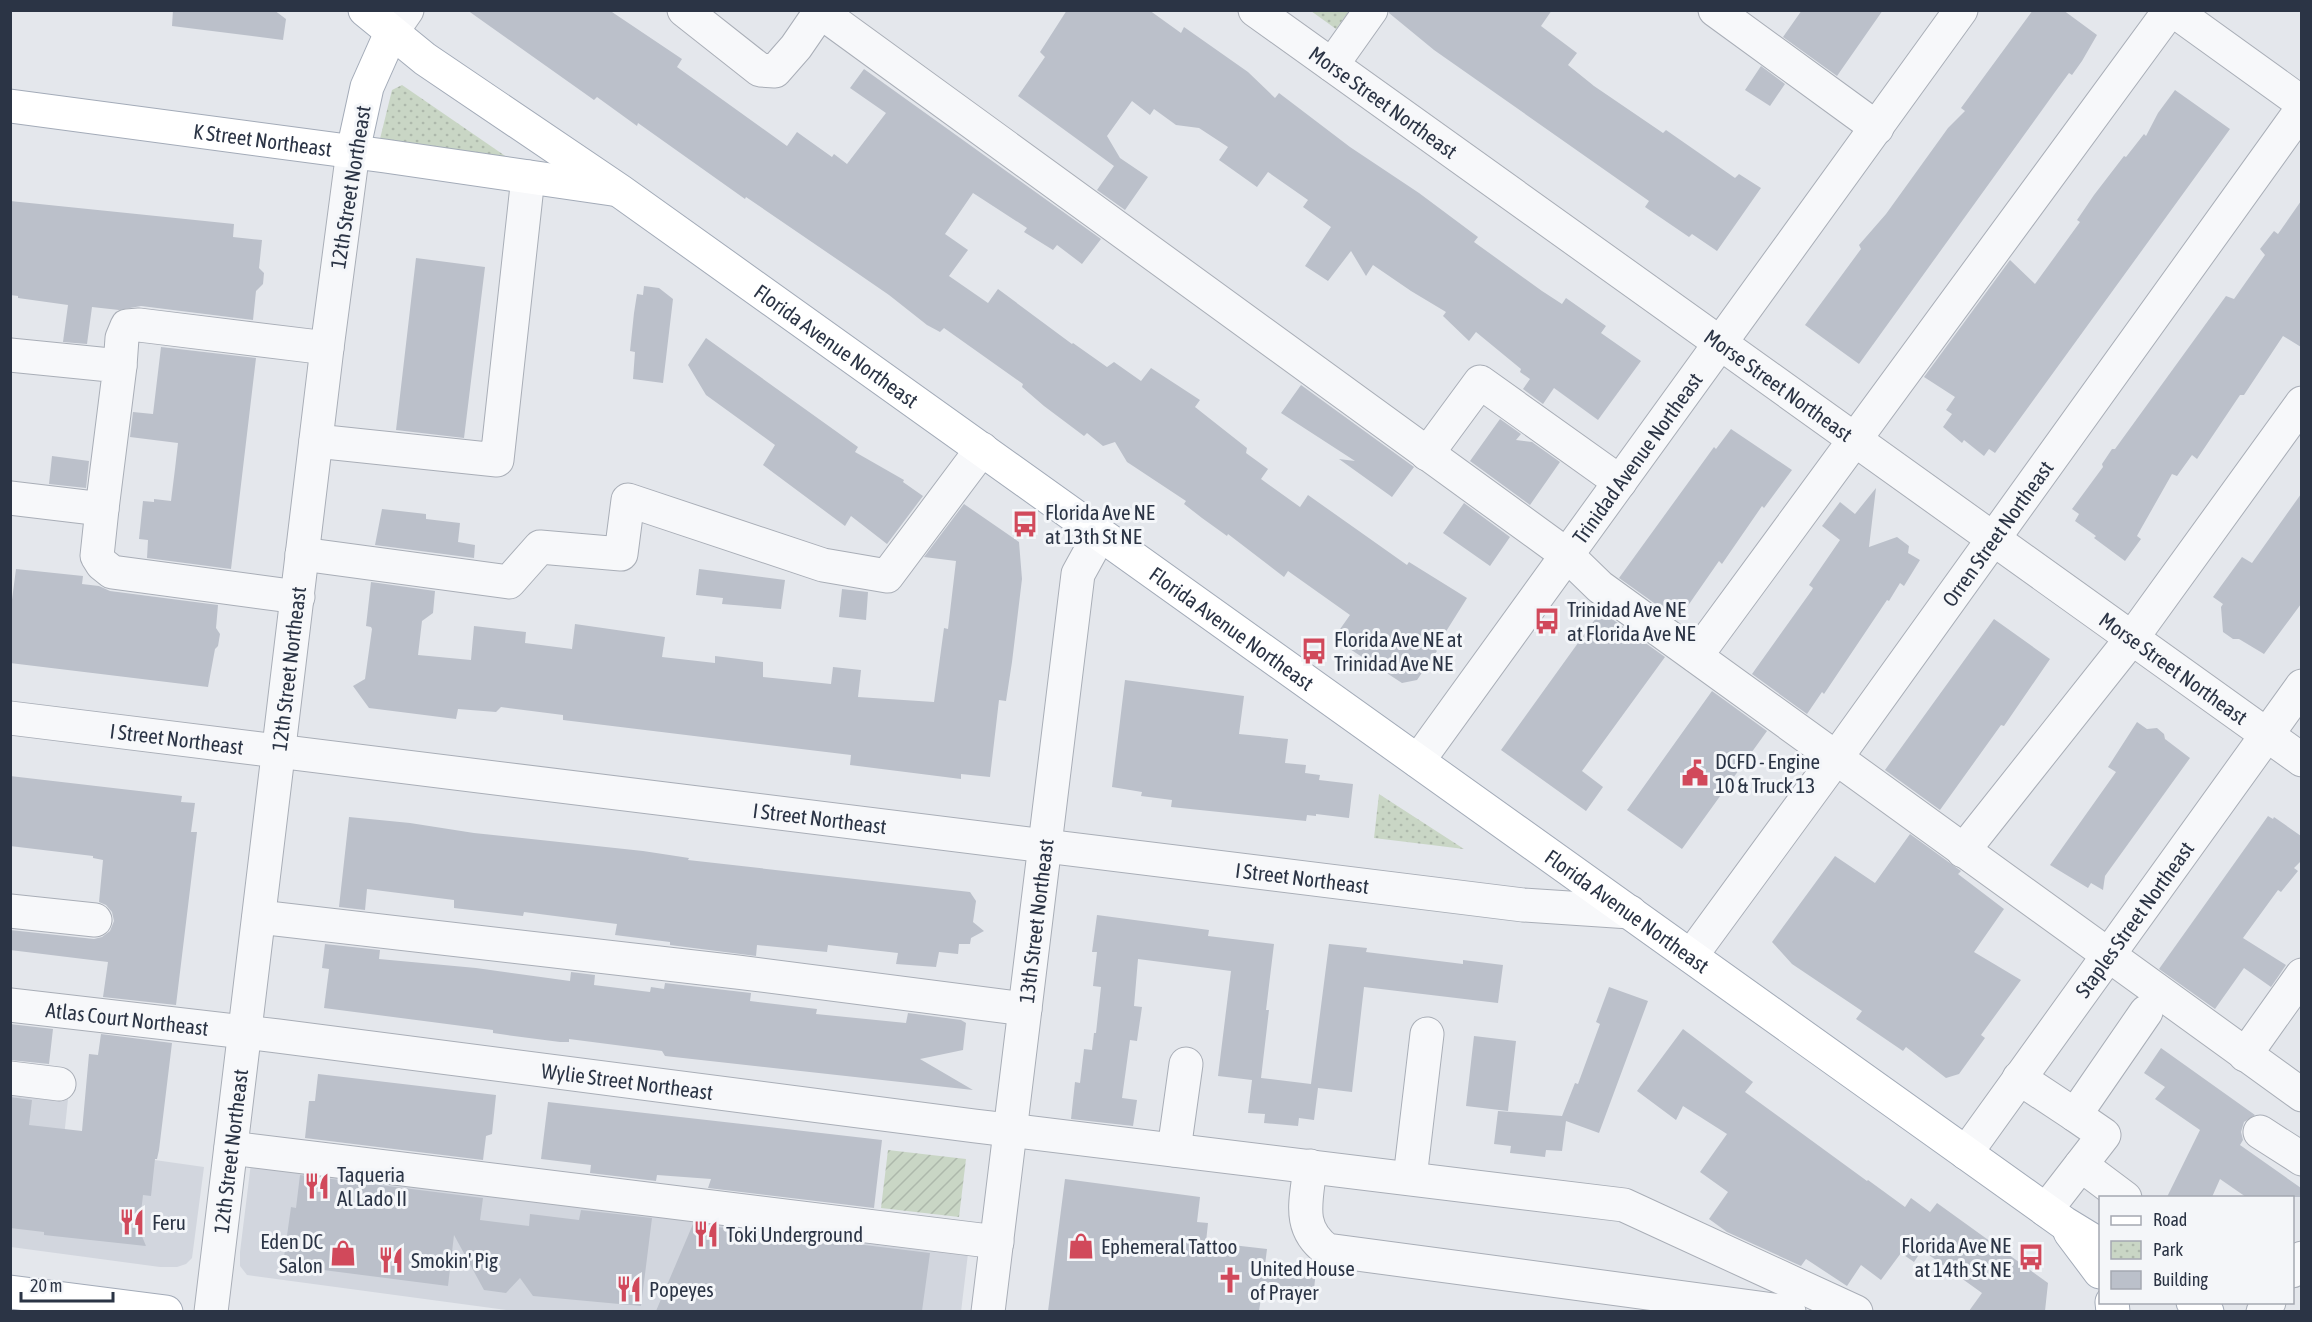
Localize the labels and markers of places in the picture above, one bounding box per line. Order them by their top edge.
place label: Florida Ave NE at 13th St NE [1045,500,1155,548]
bus stop icon: Florida Ave NE at 13th St NE [1010,509,1040,539]
place label: Trinidad Ave NE at Florida Ave NE [1567,597,1696,645]
bus stop icon: Trinidad Ave NE at Florida Ave NE [1532,606,1562,636]
place label: Florida Ave NE at Trinidad Ave NE [1334,627,1462,675]
bus stop icon: Florida Ave NE at Trinidad Ave NE [1299,636,1329,666]
place label: DCFD - Engine 10 & Truck 13 [1715,749,1820,797]
public building icon: DCFD - Engine 10 & Truck 13 [1680,758,1710,788]
place label: Taqueria Al Lado II [337,1162,407,1210]
restaurant icon: Taqueria Al Lado II [302,1171,332,1201]
restaurant icon: Feru [117,1207,147,1237]
place label: Feru [152,1210,186,1234]
restaurant icon: Toki Underground [691,1219,721,1249]
place label: Toki Underground [726,1222,863,1246]
place label: Eden DC Salon [260,1229,324,1277]
shop icon: Ephemeral Tattoo [1066,1231,1096,1261]
place label: Florida Ave NE at 14th St NE [1901,1233,2011,1281]
place label: Ephemeral Tattoo [1101,1234,1237,1258]
shop icon: Eden DC Salon [328,1238,358,1268]
bus stop icon: Florida Ave NE at 14th St NE [2016,1242,2046,1272]
restaurant icon: Smokin' Pig [376,1245,406,1275]
place label: Smokin' Pig [411,1248,498,1272]
place label: United House of Prayer [1250,1256,1355,1304]
church icon: United House of Prayer [1215,1265,1245,1295]
restaurant icon: Popeyes [614,1274,644,1304]
place label: Popeyes [649,1277,714,1301]

